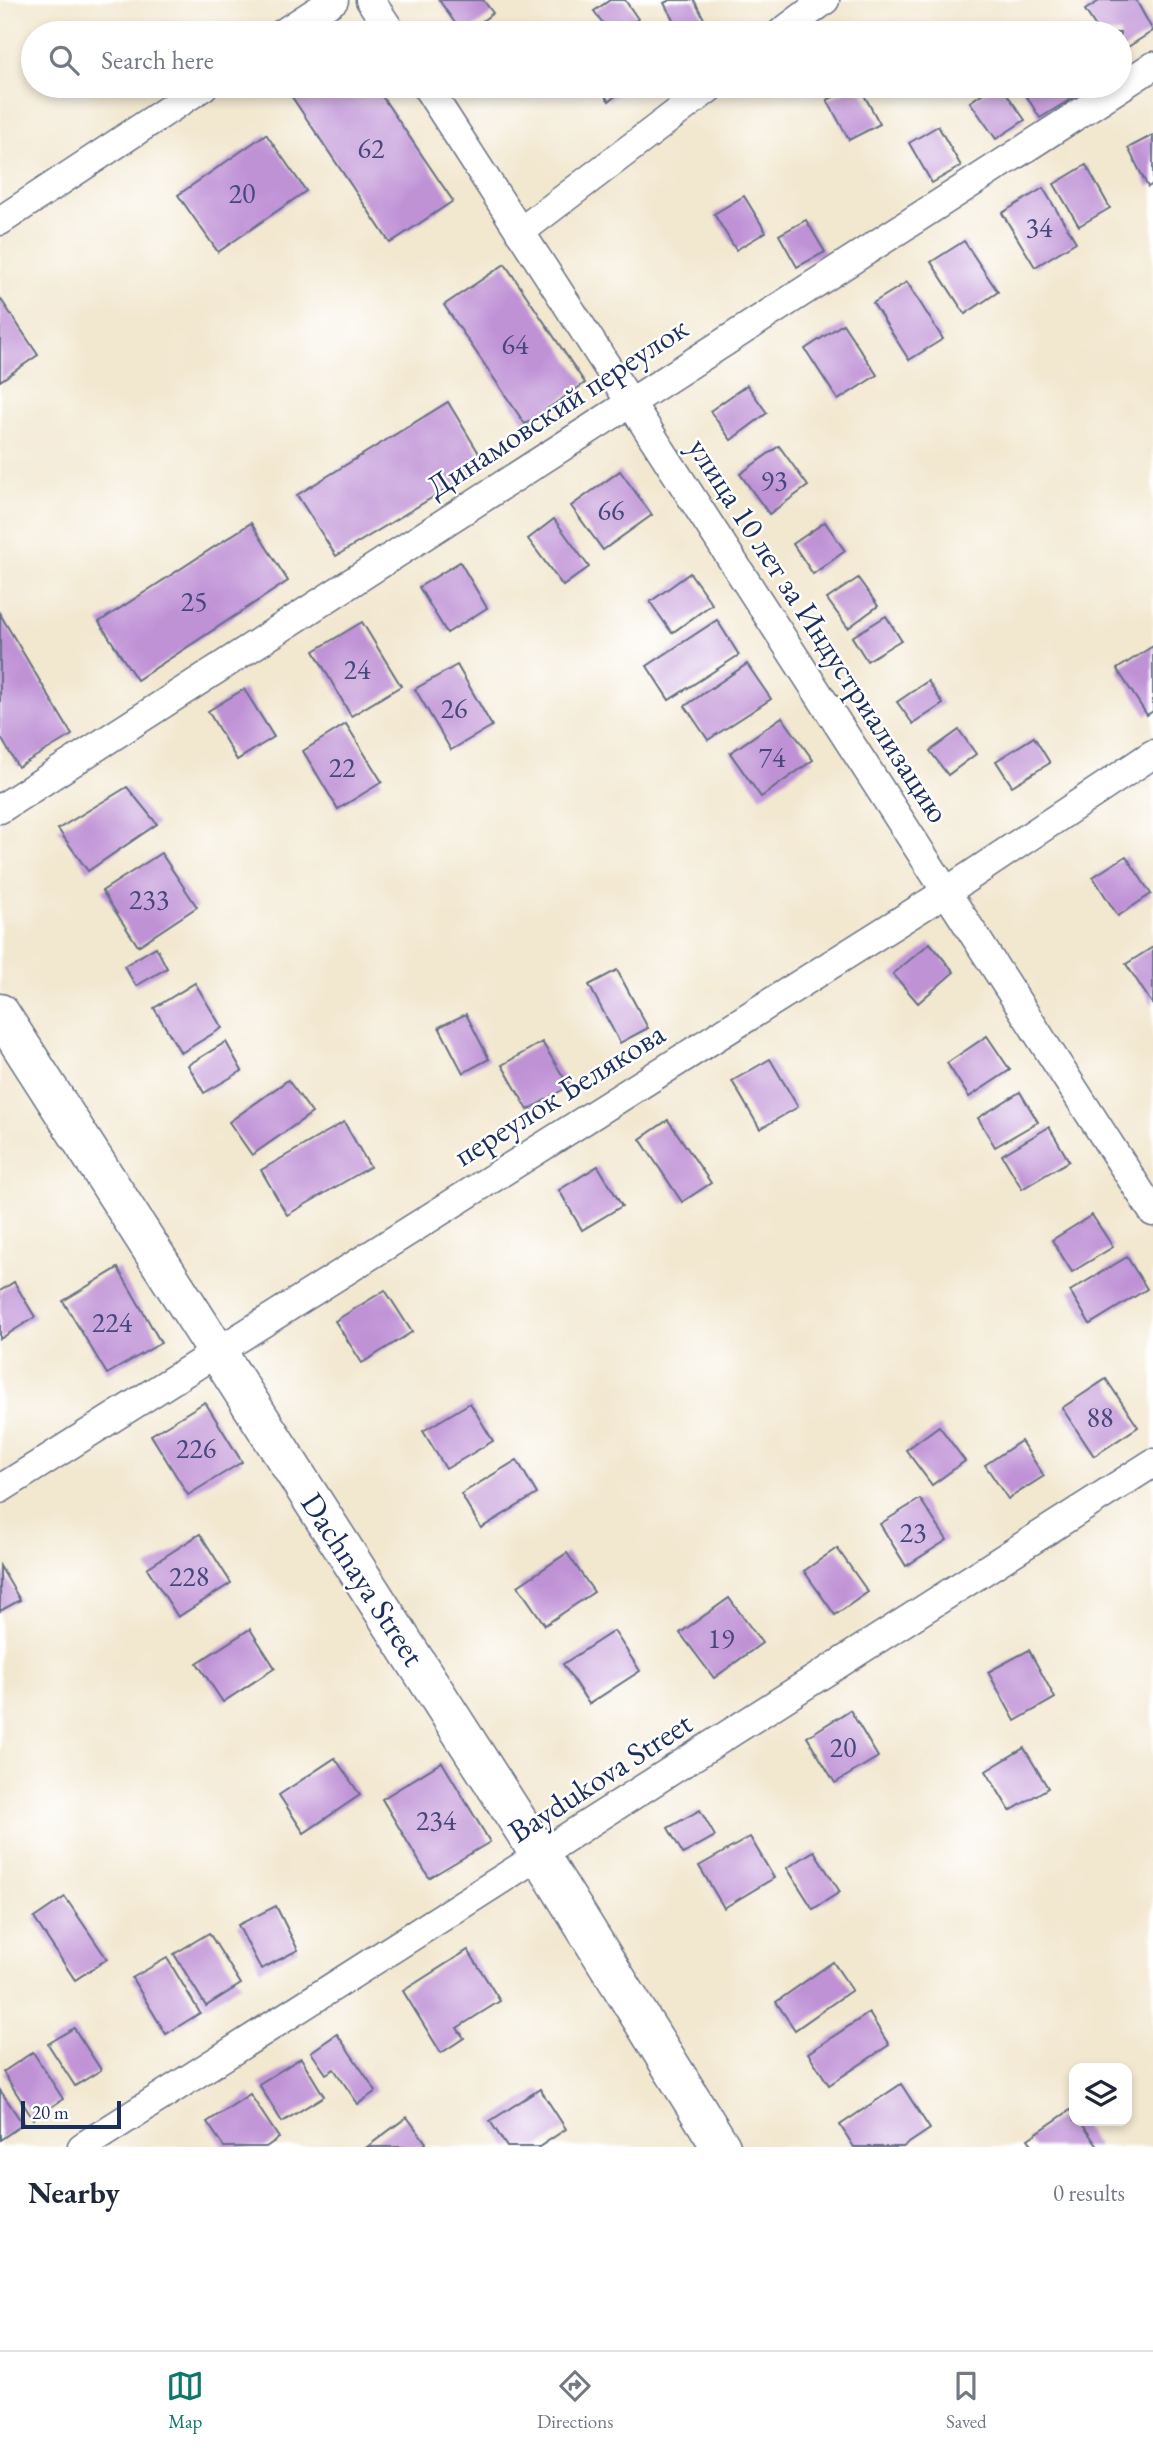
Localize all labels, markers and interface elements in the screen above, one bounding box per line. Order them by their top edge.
search box [21,21,1132,98]
icon: search [45,41,83,79]
text: Search here [101,43,214,77]
house number: 62 [358,130,385,166]
house number: 20 [229,175,255,211]
house number: 34 [1026,209,1053,245]
street label: Динамовский переулок [418,307,696,507]
house number: 64 [502,326,529,362]
street label: улица 10 лет за Индустриализацию [678,429,960,831]
house number: 93 [761,462,787,498]
house number: 66 [598,492,624,528]
house number: 25 [181,583,207,619]
house number: 24 [344,651,371,687]
house number: 26 [441,690,467,726]
house number: 74 [759,739,786,775]
house number: 22 [329,749,356,785]
house number: 233 [129,881,169,917]
street label: переулок Белякова [445,1012,673,1176]
house number: 224 [92,1304,133,1340]
house number: 88 [1087,1399,1113,1435]
house number: 226 [176,1430,216,1466]
street label: Dachnaya Street [291,1484,435,1674]
house number: 23 [900,1514,926,1550]
house number: 228 [169,1558,209,1594]
house number: 19 [708,1620,734,1656]
street label: Baydukova Street [500,1702,700,1852]
house number: 20 [830,1729,856,1765]
house number: 234 [416,1802,457,1838]
map controls [1069,2063,1132,2126]
button: layers [1069,2063,1132,2126]
scale bar [21,2098,121,2130]
text: 20 m [32,2100,69,2125]
text: Nearby [28,2173,120,2212]
text: 0 results [1053,2178,1125,2208]
tab: Map [166,2367,204,2434]
tab: Directions [537,2367,613,2434]
tab: Saved [946,2367,987,2434]

